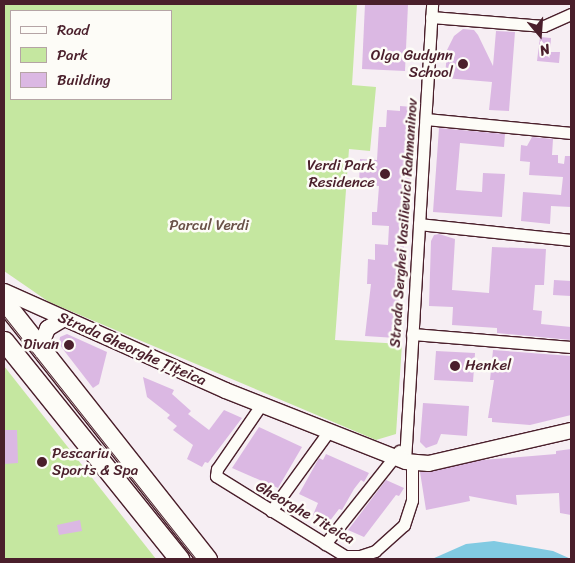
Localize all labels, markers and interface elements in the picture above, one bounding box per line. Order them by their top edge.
legend [10,10,172,100]
north arrow [515,10,565,60]
text: Road [57,17,89,43]
text: N [536,36,553,63]
text: Park [57,42,88,68]
place label: Olga Gudynn School [371,46,453,81]
marker: Olga Gudynn School [457,58,469,70]
text: Building [57,67,111,93]
street label: Strada Serghei Vasilievici Rahmaninov [386,97,422,349]
place label: Verdi Park Residence [307,156,375,191]
marker: Verdi Park Residence [379,168,391,180]
park label: Parcul Verdi [169,217,249,235]
street label: Strada Gheorghe Țițeica [55,308,209,390]
place label: Divan [23,336,59,354]
marker: Divan [63,339,75,351]
place label: Henkel [465,357,511,375]
marker: Henkel [449,360,461,372]
place label: Pescariu Sports & Spa [52,444,138,479]
marker: Pescariu Sports & Spa [36,456,48,468]
street label: Gheorghe Titeica [252,477,358,549]

